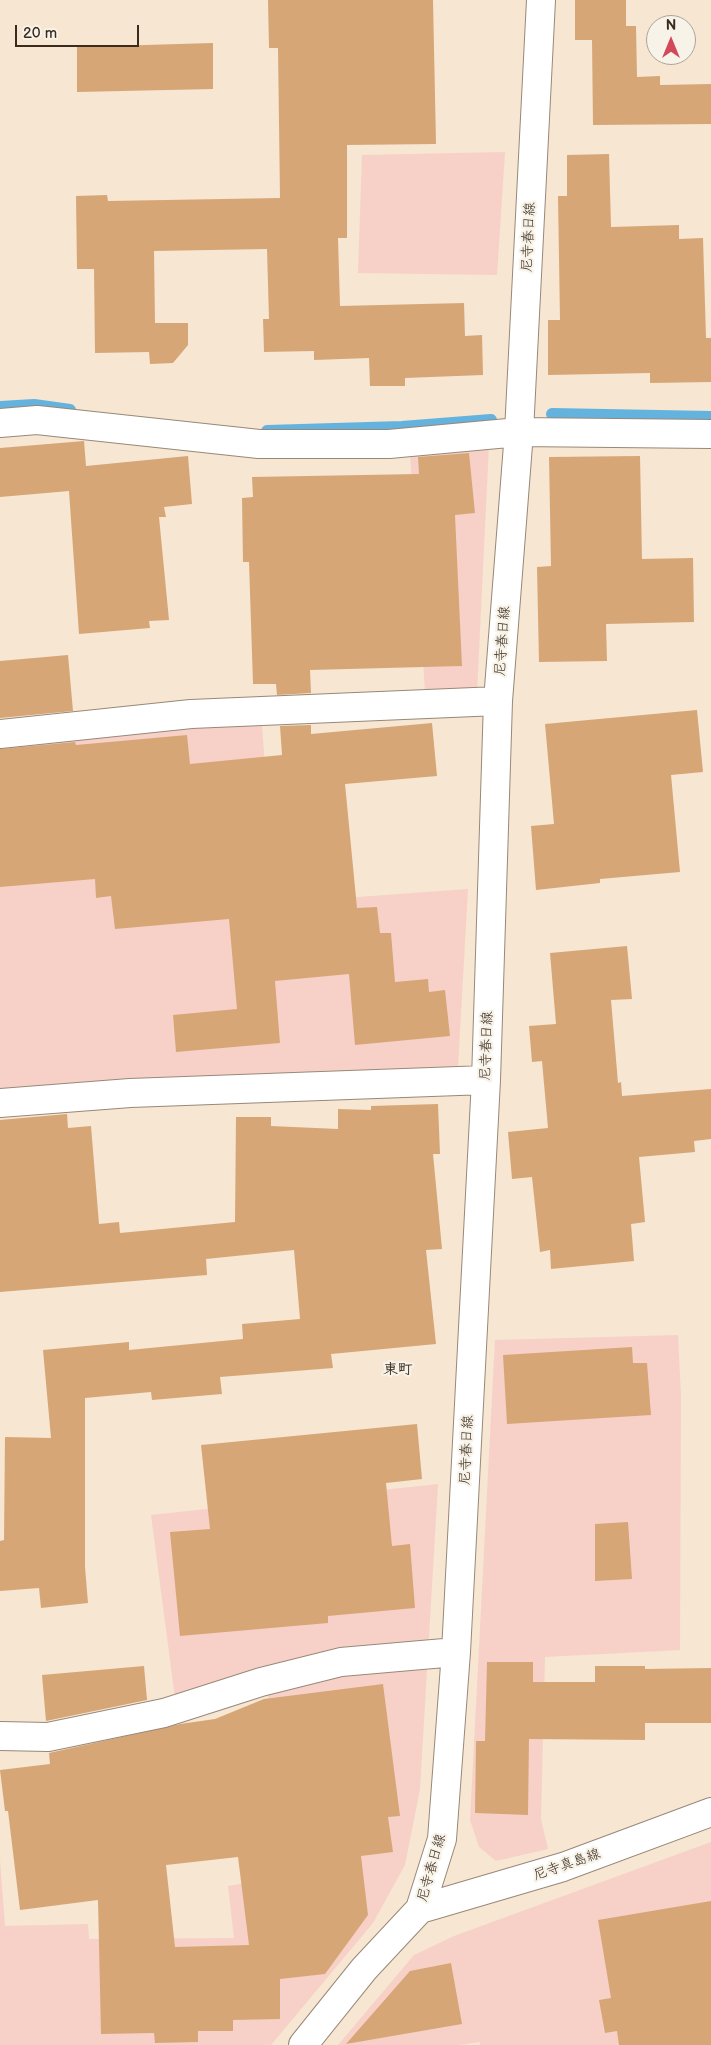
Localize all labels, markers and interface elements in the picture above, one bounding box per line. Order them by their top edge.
scale bar [18,15,141,47]
north arrow [646,15,696,65]
text: N [666,17,676,34]
text: 20 m [23,24,57,43]
street label: 尼寺春日線 [519,202,539,272]
street label: 尼寺春日線 [492,605,514,677]
street label: 尼寺春日線 [477,1011,497,1081]
district label: 東町 [383,1361,413,1379]
street label: 尼寺春日線 [457,1415,477,1485]
street label: 尼寺春日線 [414,1832,450,1904]
street label: 尼寺真島線 [531,1846,603,1884]

